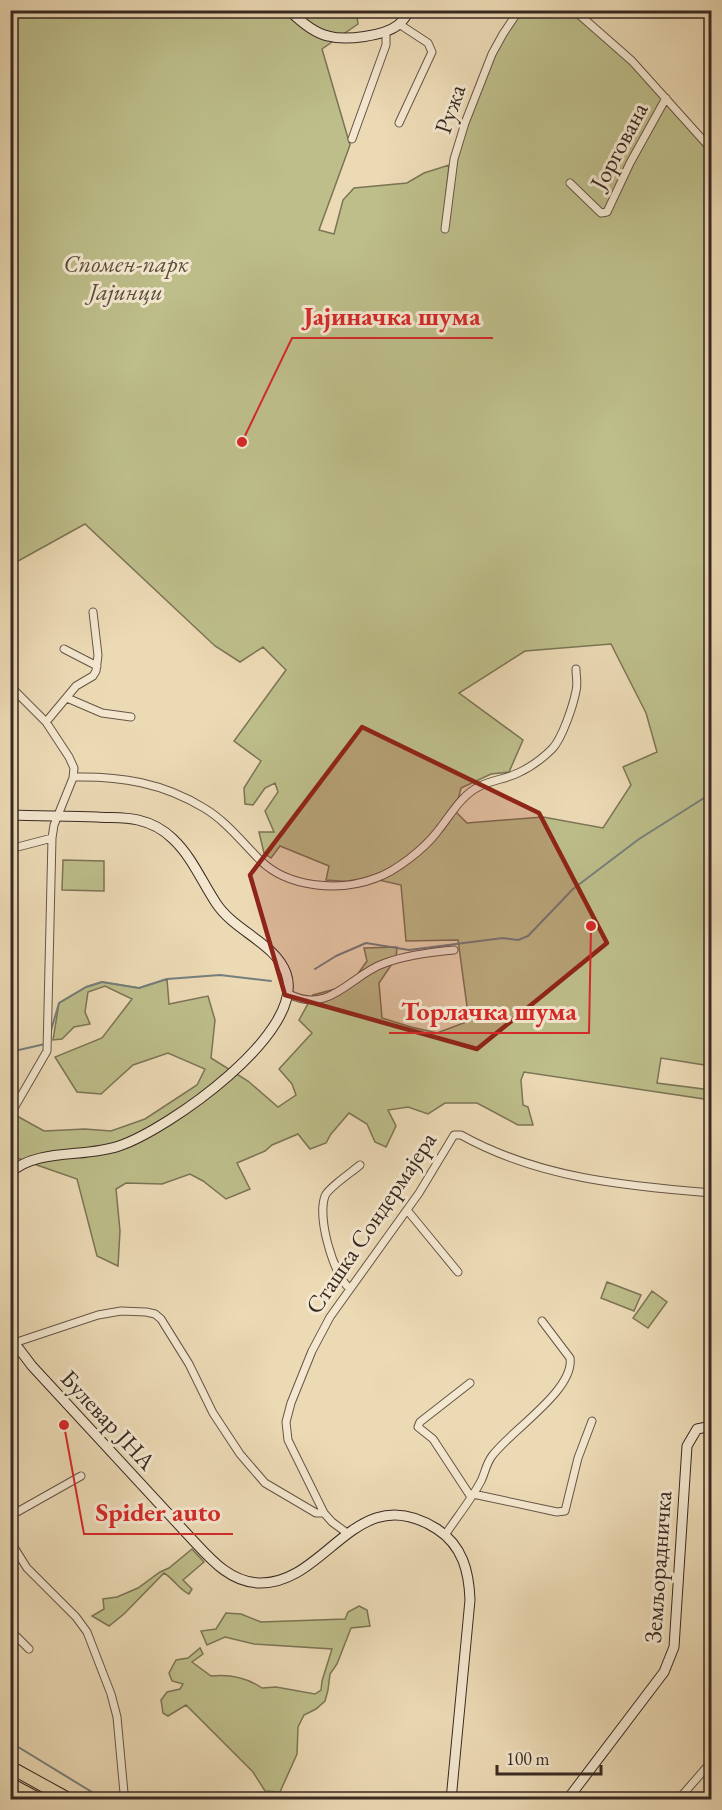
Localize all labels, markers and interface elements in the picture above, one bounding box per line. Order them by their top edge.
street label: Ружа [427,80,472,137]
street label: Јоргована [582,96,655,197]
park label: Спомен-парк Јајинци [63,248,189,307]
callout: Јајиначка шума [292,294,493,338]
text: Јајиначка шума [300,299,481,333]
callout: Торлачка шума [389,989,589,1033]
text: Торлачка шума [401,994,578,1028]
street label: Сташка Сондермајера [298,1125,443,1320]
street label: Булевар ЈНА [54,1363,163,1477]
street label: Земљорадничка [637,1489,678,1644]
callout: Spider auto [84,1490,233,1534]
text: Spider auto [95,1495,221,1529]
scale bar [497,1738,600,1776]
text: 100 m [506,1747,550,1770]

